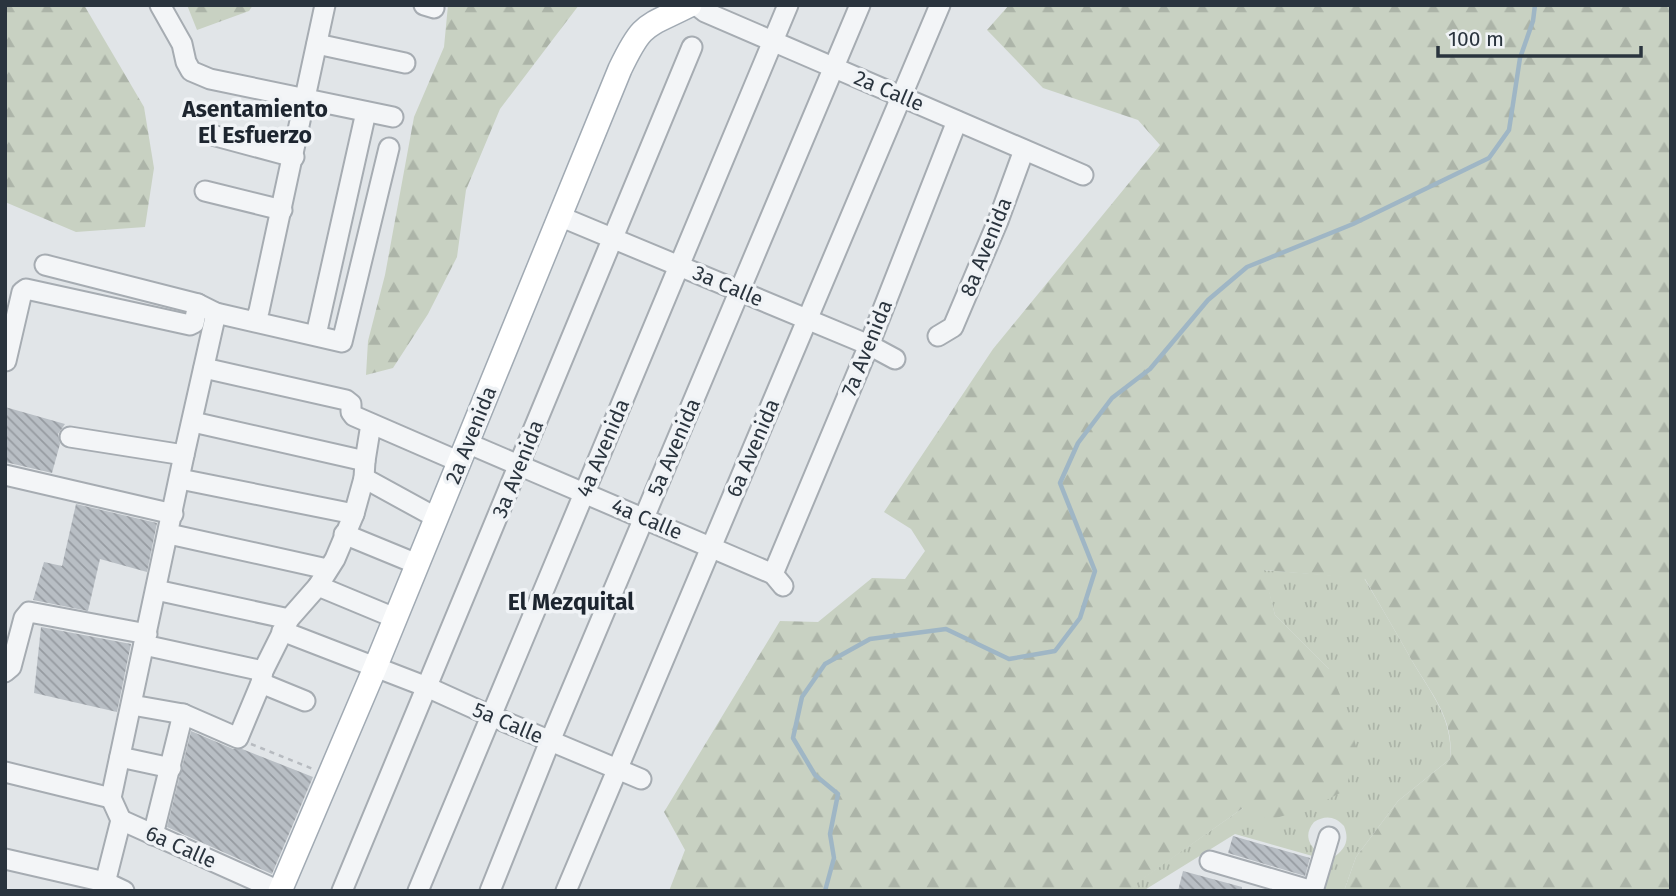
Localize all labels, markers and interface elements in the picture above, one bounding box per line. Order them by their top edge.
scale bar [1438,14,1641,58]
text: 100 m [1448,26,1504,52]
street label: 2a Calle [850,65,928,117]
district label: Asentamiento El Esfuerzo [181,95,328,149]
street label: 8a Avenida [954,194,1018,300]
street label: 3a Calle [689,260,767,312]
street label: 7a Avenida [836,296,898,400]
street label: 2a Avenida [440,382,502,488]
street label: 5a Avenida [642,394,706,500]
street label: 4a Avenida [571,395,635,501]
street label: 6a Avenida [721,395,785,501]
street label: 3a Avenida [487,416,549,522]
street label: 4a Calle [608,492,686,546]
district label: El Mezquital [508,588,634,616]
street label: 5a Calle [469,697,547,749]
street label: 6a Calle [142,820,220,874]

